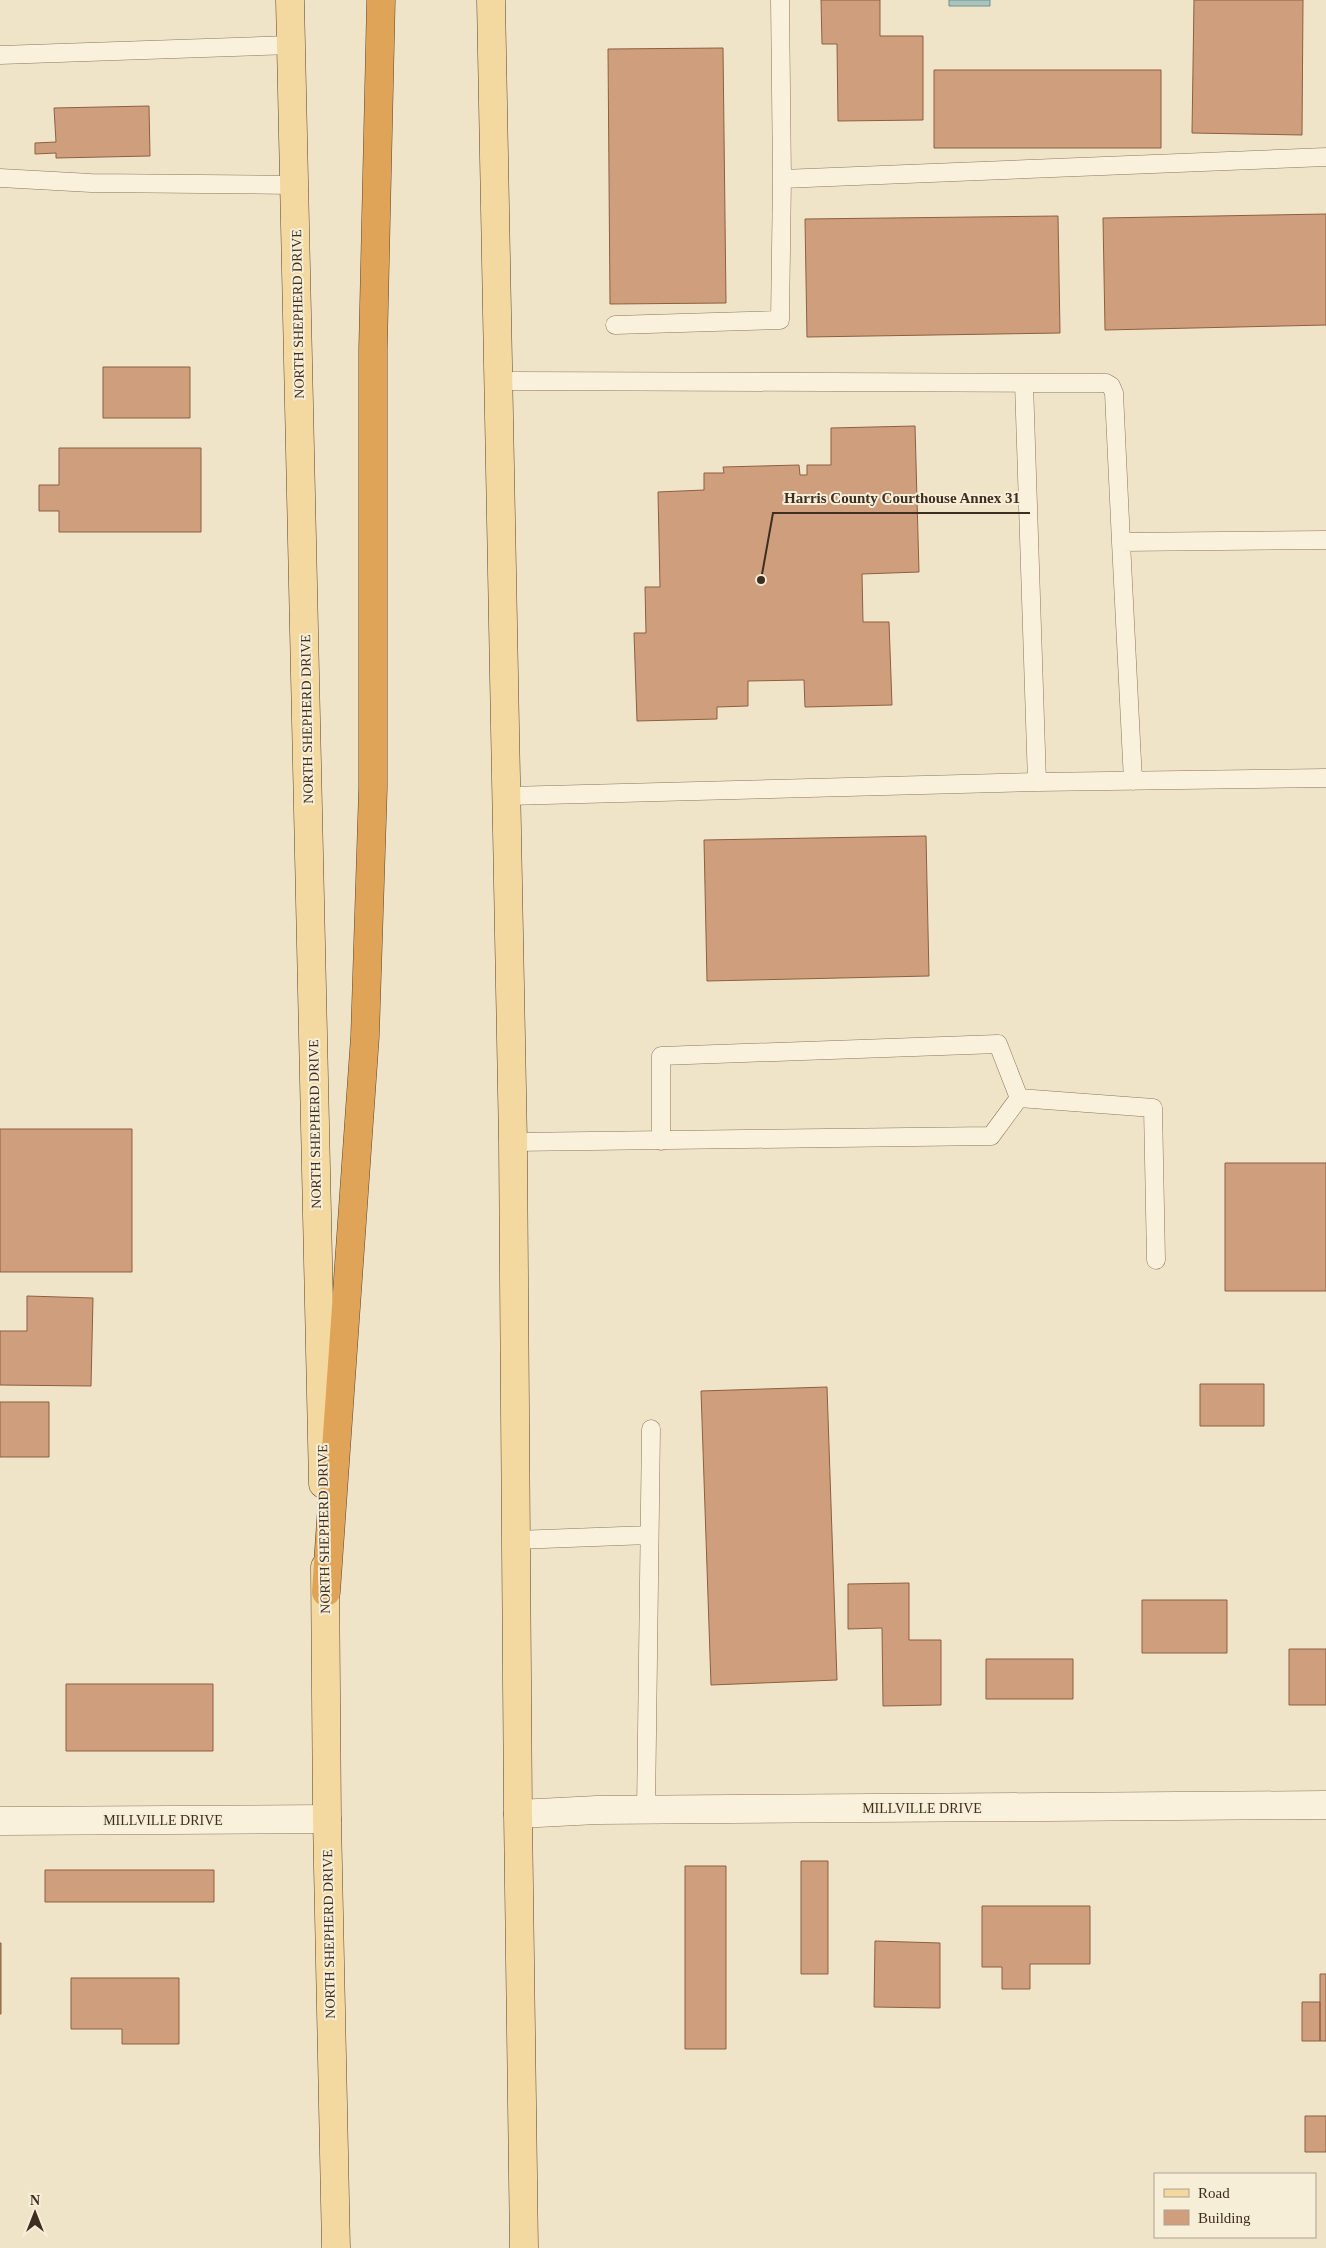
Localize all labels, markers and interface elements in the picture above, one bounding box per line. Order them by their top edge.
street label: NORTH SHEPHERD DRIVE [289,229,307,399]
callout: Harris County Courthouse Annex 31 [773,483,1030,513]
text: Harris County Courthouse Annex 31 [784,490,1020,506]
street label: NORTH SHEPHERD DRIVE [298,634,316,804]
street label: NORTH SHEPHERD DRIVE [306,1039,324,1209]
street label: NORTH SHEPHERD DRIVE [315,1444,333,1614]
street label: MILLVILLE DRIVE [862,1801,982,1816]
street label: MILLVILLE DRIVE [103,1813,223,1828]
street label: NORTH SHEPHERD DRIVE [320,1849,338,2019]
legend [1154,2173,1316,2238]
text: Road [1198,2185,1230,2201]
north arrow [10,2188,60,2238]
text: N [30,2193,40,2208]
text: Building [1198,2210,1251,2226]

